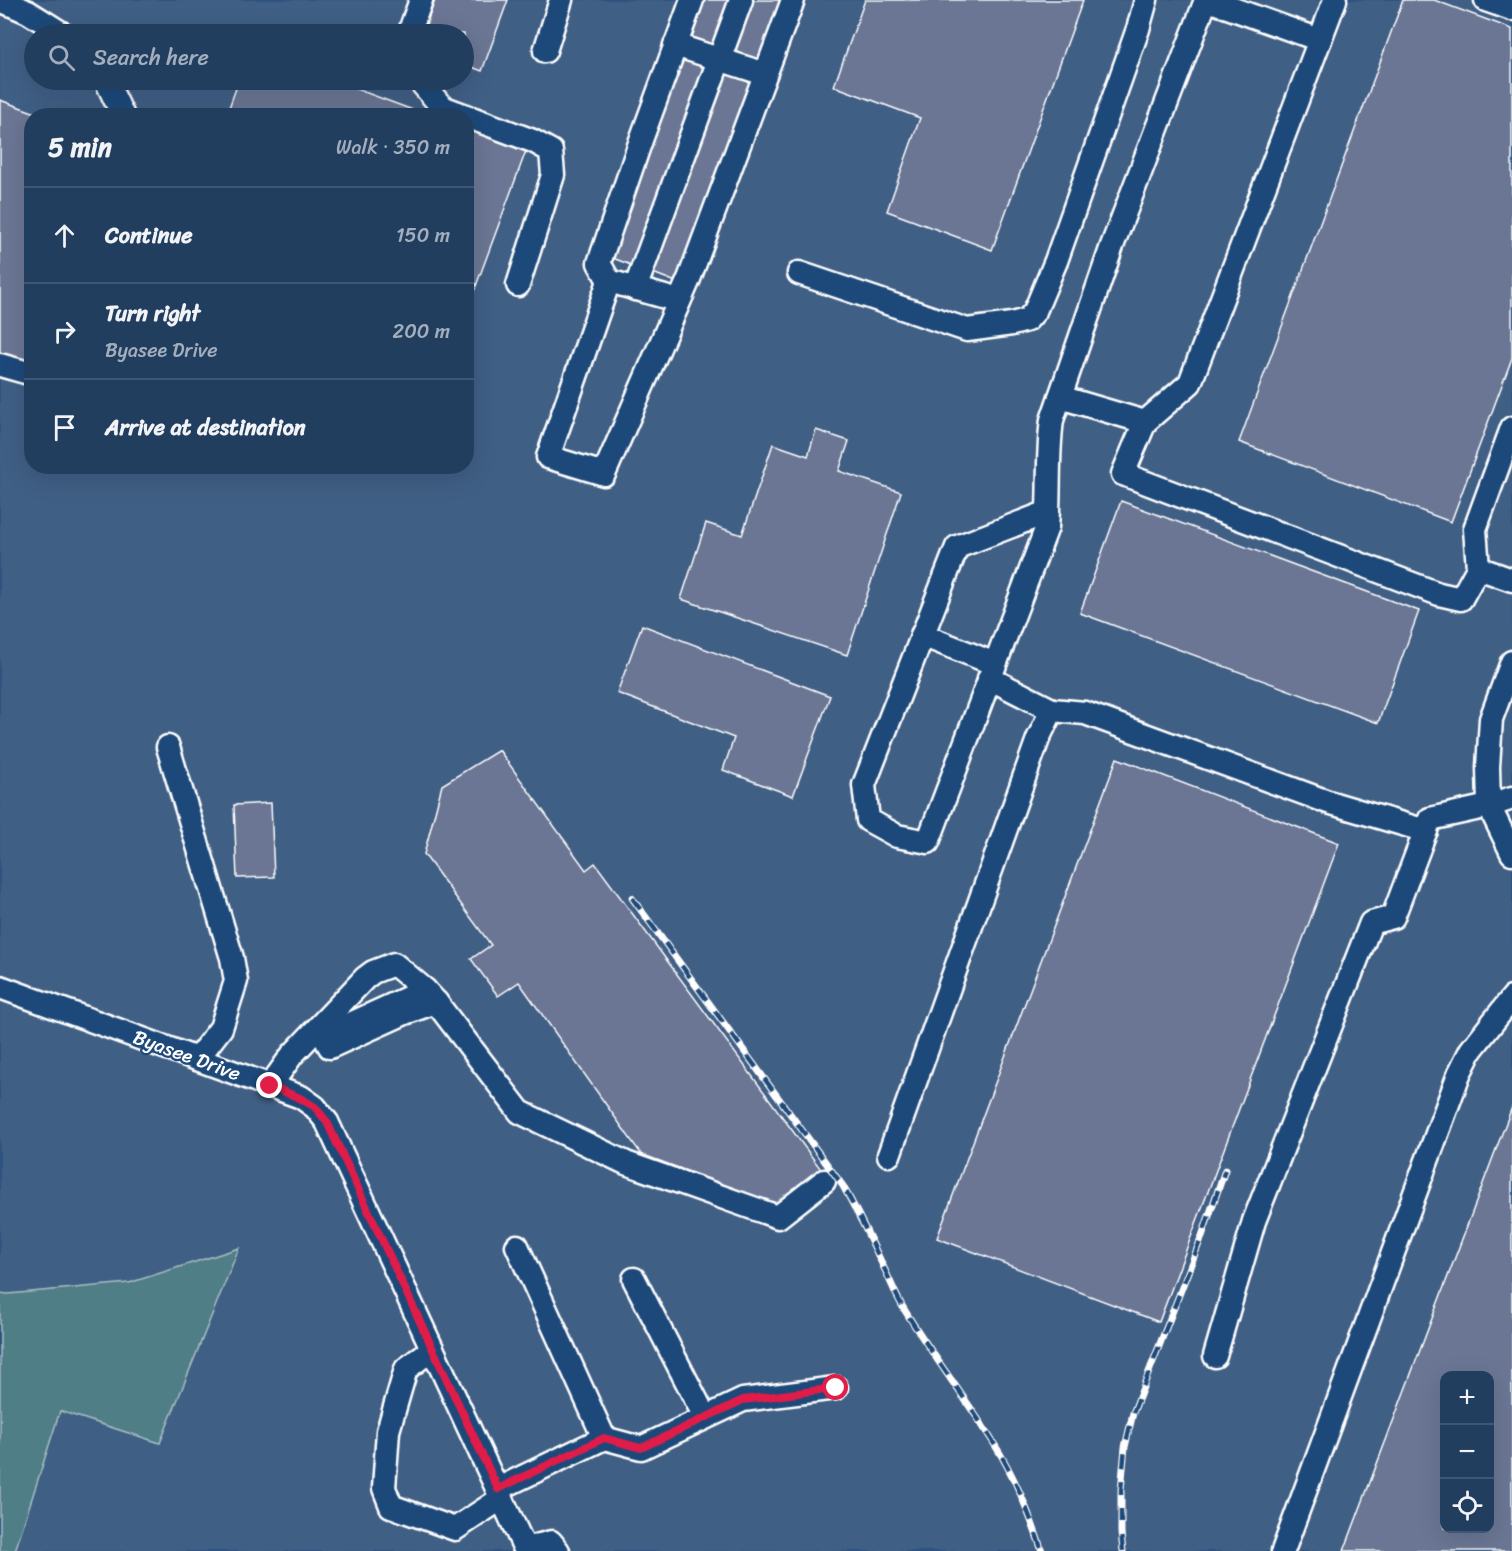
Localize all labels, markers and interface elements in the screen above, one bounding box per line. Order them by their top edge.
search box [24,24,474,90]
text: Search here [93,38,209,77]
icon: search [45,41,78,74]
text: 5 min [48,124,112,170]
text: Walk · 350 m [336,130,450,165]
text: Continue [105,216,193,255]
text: 150 m [396,218,450,253]
icon: ahead [48,219,81,252]
text: Turn right [105,294,200,333]
text: 200 m [393,314,450,349]
icon: right [48,315,81,348]
text: Byasee Drive [105,333,218,368]
text: Arrive at destination [105,408,306,447]
icon: arrive [48,411,81,444]
street label: Byasee Drive [128,1020,246,1091]
route end [256,1072,282,1098]
map controls [1440,1371,1494,1533]
button: + [1440,1371,1494,1425]
route start [822,1374,848,1400]
button: − [1440,1425,1494,1479]
button: locate [1440,1479,1494,1533]

